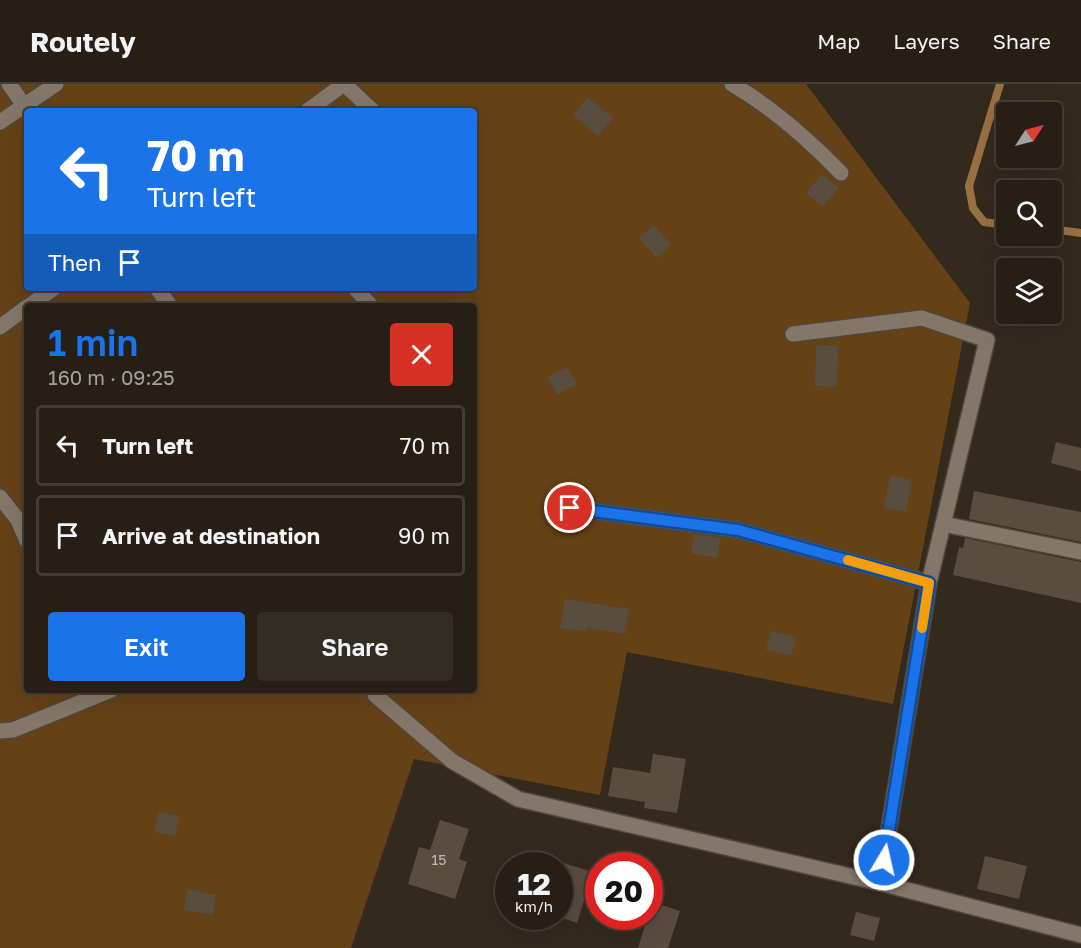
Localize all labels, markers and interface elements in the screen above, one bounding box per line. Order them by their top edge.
text: Routely [30,25,136,58]
text: Map [817,28,860,54]
text: Layers [893,28,960,54]
text: Share [993,28,1051,54]
north arrow [996,102,1062,168]
map controls [996,102,1062,324]
text: 70 m [147,130,244,180]
icon: left [48,132,126,210]
button: search [996,180,1062,246]
text: Turn left [147,181,256,213]
icon: arrive [113,246,146,279]
text: Then [48,249,101,276]
button: layers [996,258,1062,324]
text: 1 min [48,321,138,364]
button: close [390,323,453,386]
text: 160 m · 09:25 [48,365,175,389]
icon: left [51,429,84,462]
text: Turn left [102,432,193,459]
text: 70 m [400,432,450,459]
pin [544,482,595,533]
icon: arrive [553,491,586,524]
icon: arrive [51,519,84,552]
text: Arrive at destination [102,522,320,549]
text: 90 m [398,522,450,549]
button: Exit [48,612,245,681]
button: Share [257,612,453,681]
position arrow [852,828,916,892]
house number: 15 [432,851,446,868]
speed limit sign: 20 [585,852,663,930]
text: 12 [517,866,551,902]
text: km/h [515,897,553,915]

